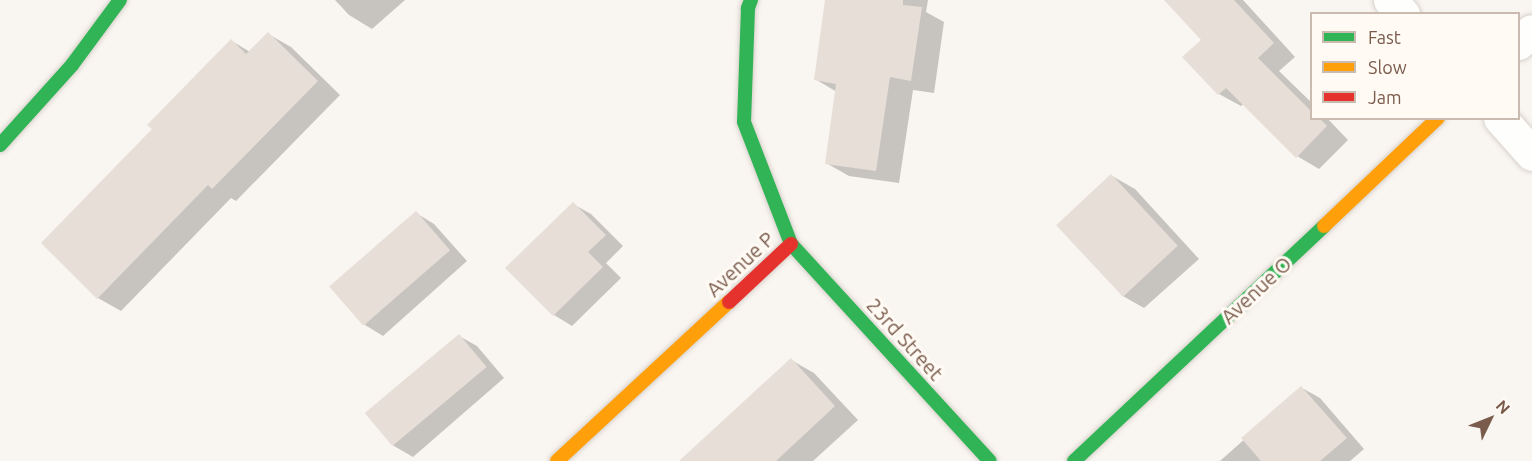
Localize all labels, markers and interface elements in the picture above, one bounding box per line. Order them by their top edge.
legend [1310,12,1520,120]
text: Fast [1368,27,1401,47]
text: Slow [1368,57,1407,77]
text: Jam [1368,87,1402,107]
street label: Avenue P [701,227,779,301]
street label: Avenue O [1216,251,1296,329]
street label: 23rd Street [862,293,948,385]
north arrow [1460,389,1520,449]
text: N [1493,396,1514,417]

